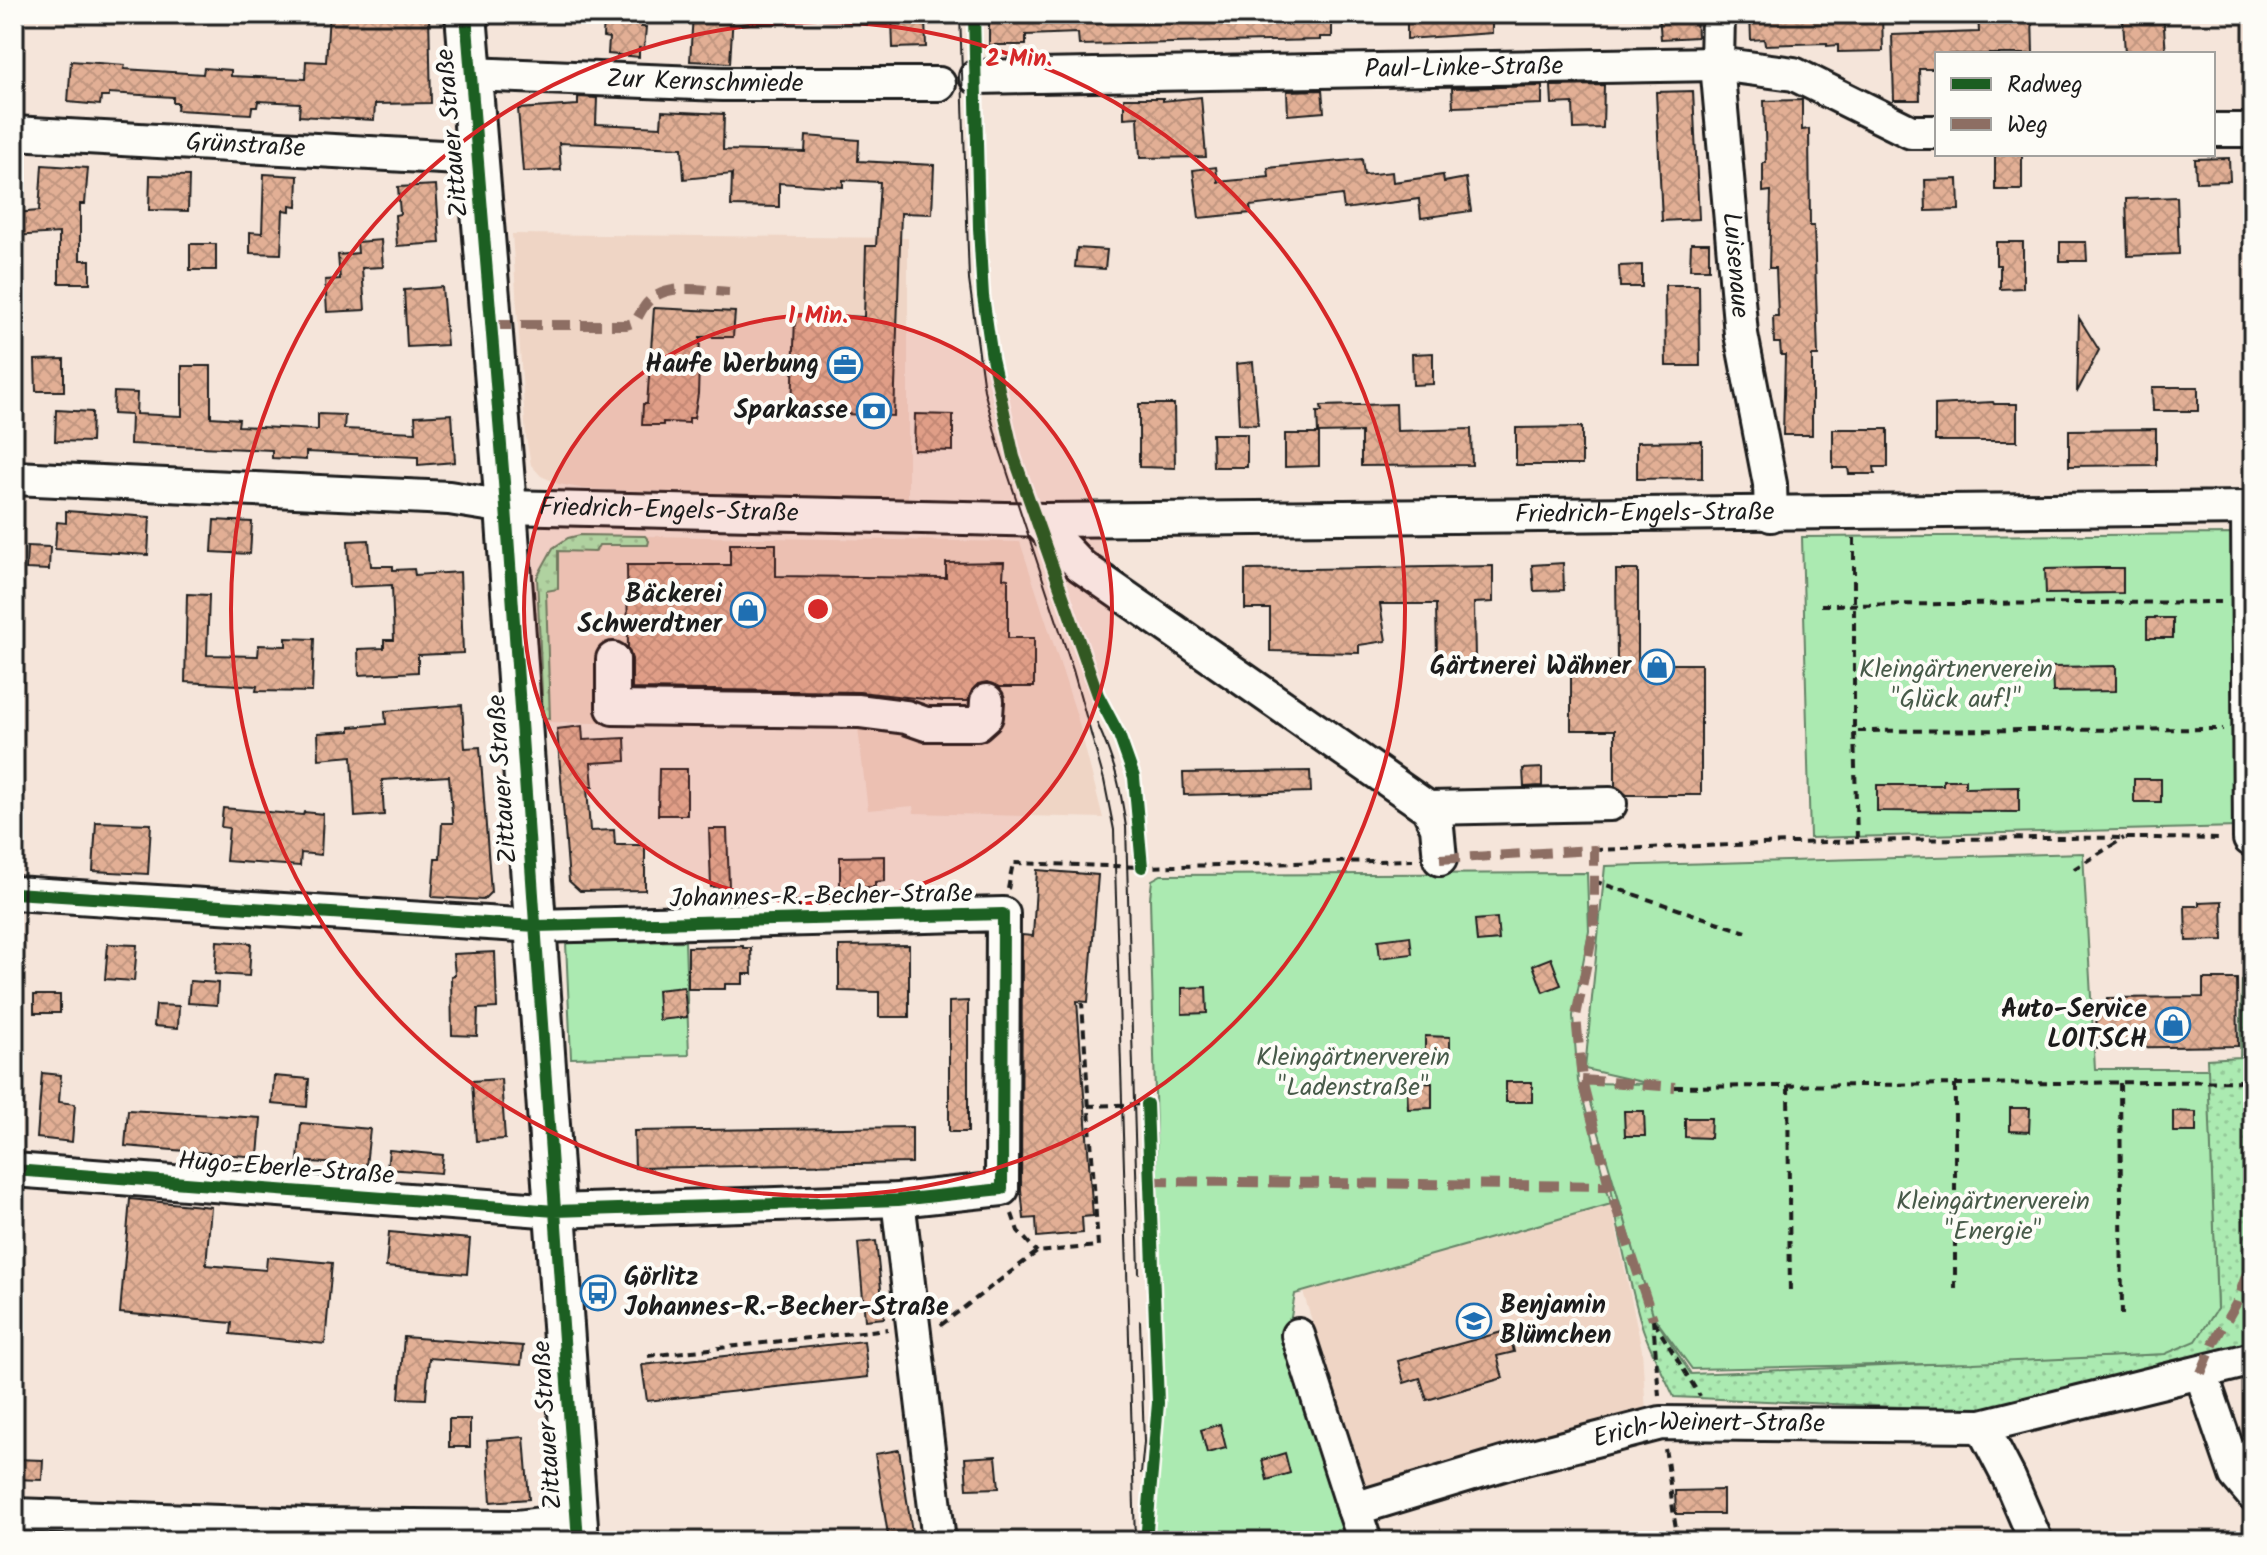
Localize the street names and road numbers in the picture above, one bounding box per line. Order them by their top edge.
street label: Zittauer Straße [425,46,481,219]
street label: Paul-Linke-Straße [1364,46,1564,91]
street label: Zur Kernschmiede [605,58,804,105]
street label: Grünstraße [185,122,307,170]
street label: Luisenaue [1709,211,1761,320]
street label: Friedrich-Engels-Straße [539,487,799,535]
street label: Friedrich-Engels-Straße [1515,492,1775,536]
street label: Zittauer Straße [476,693,530,865]
street label: Johannes-R.-Becher-Straße [669,873,973,921]
street label: Hugo-Eberle-Straße [176,1140,396,1198]
street label: Zittauer Straße [521,1339,575,1511]
street label: Erich-Weinert-Straße [1588,1402,1826,1461]

